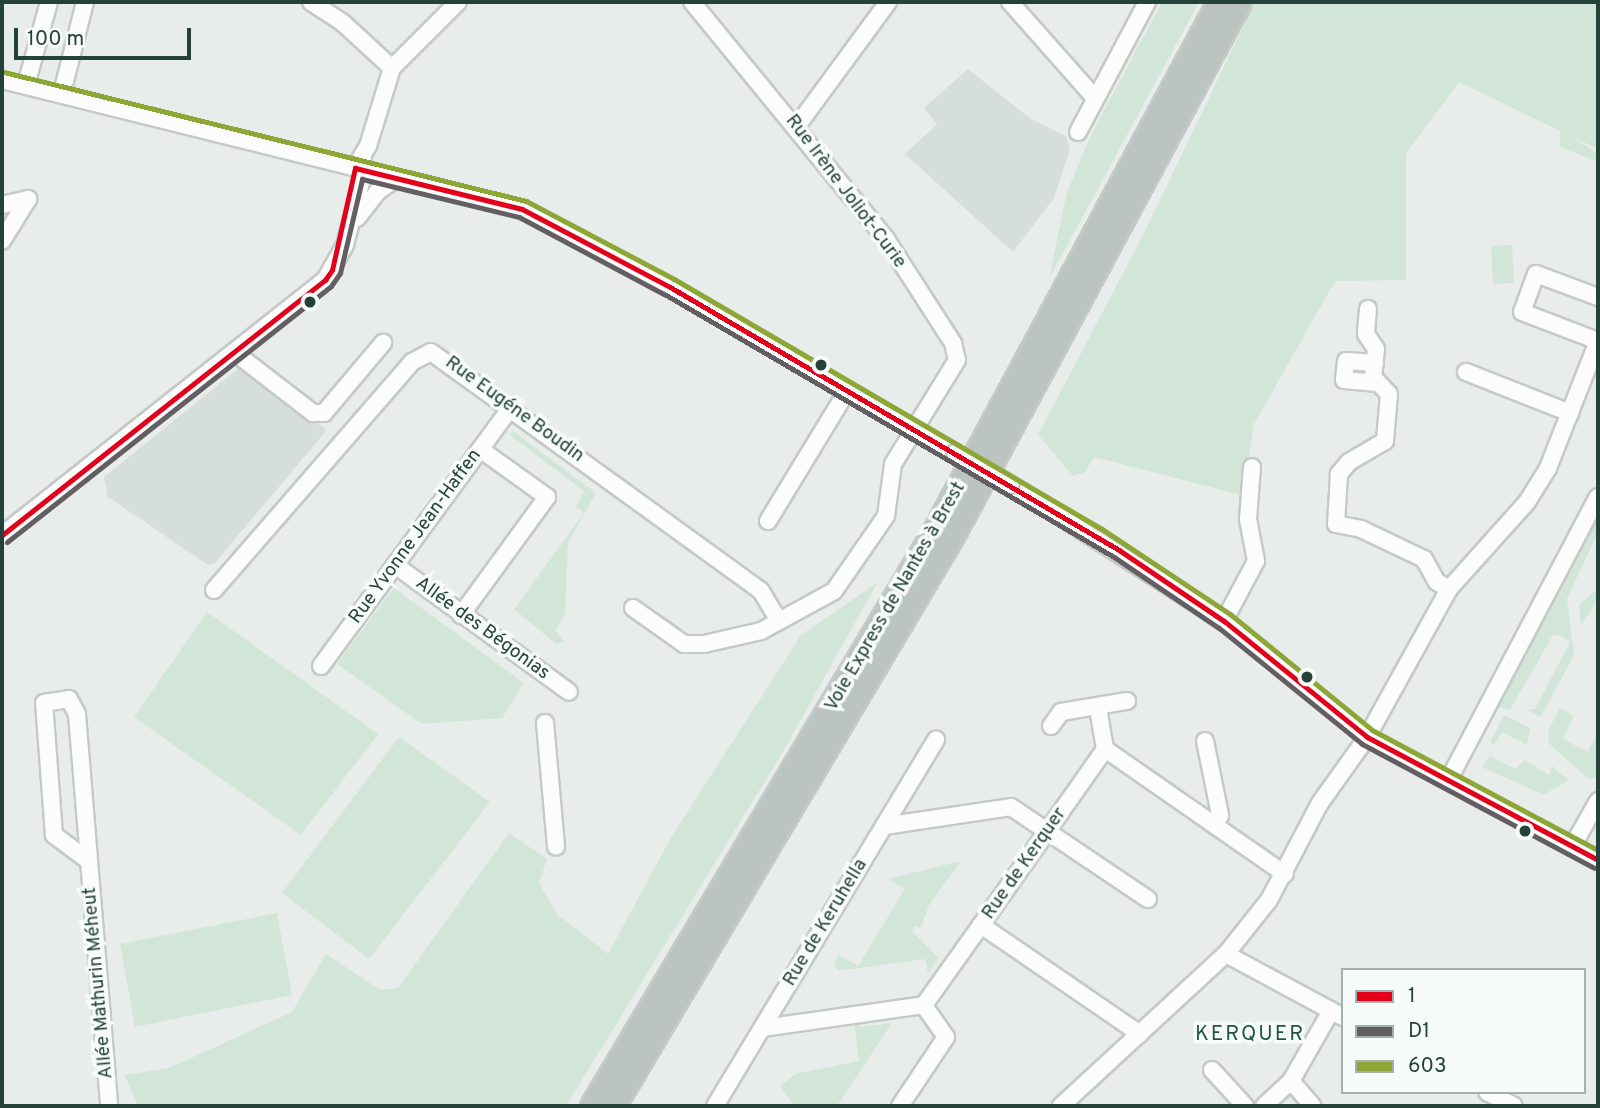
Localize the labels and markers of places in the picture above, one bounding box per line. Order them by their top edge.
unlabelled marker [303,295,317,309]
unlabelled marker [814,358,828,372]
unlabelled marker [1300,670,1314,684]
unlabelled marker [1518,824,1532,838]

